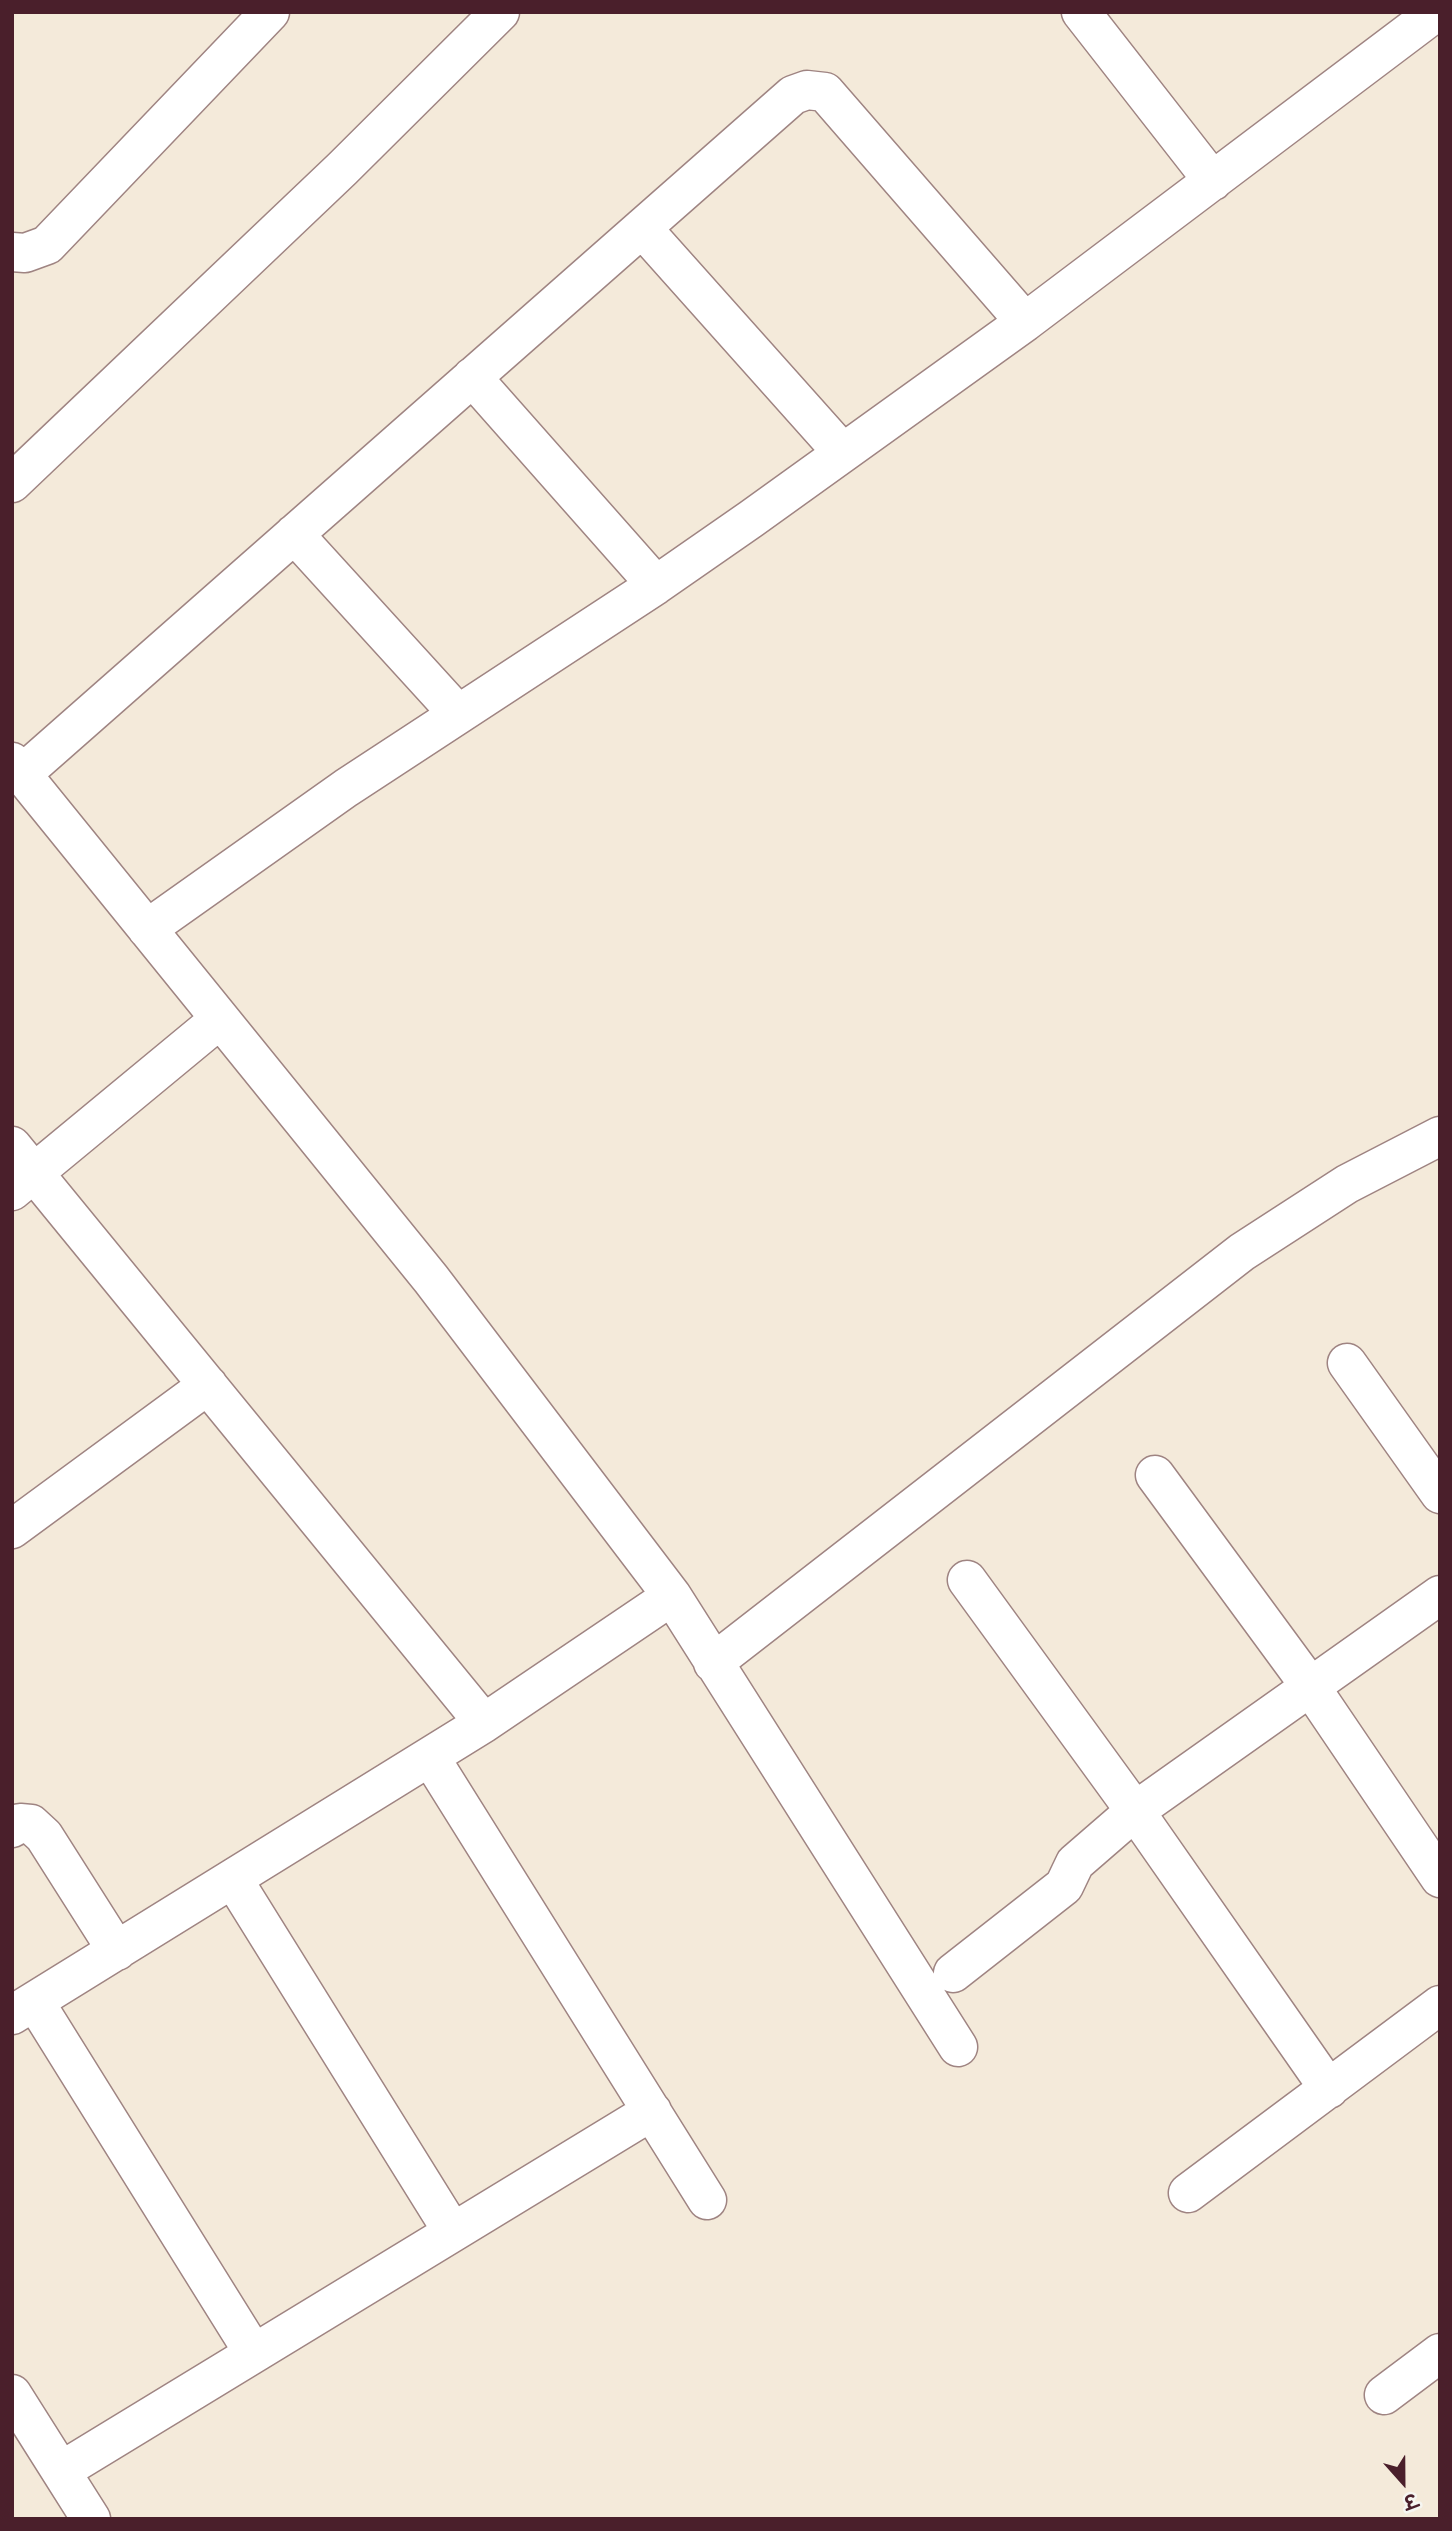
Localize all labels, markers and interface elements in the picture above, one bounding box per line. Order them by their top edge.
north arrow [1368,2447,1438,2517]
text: उ [1400,2487,1421,2516]

